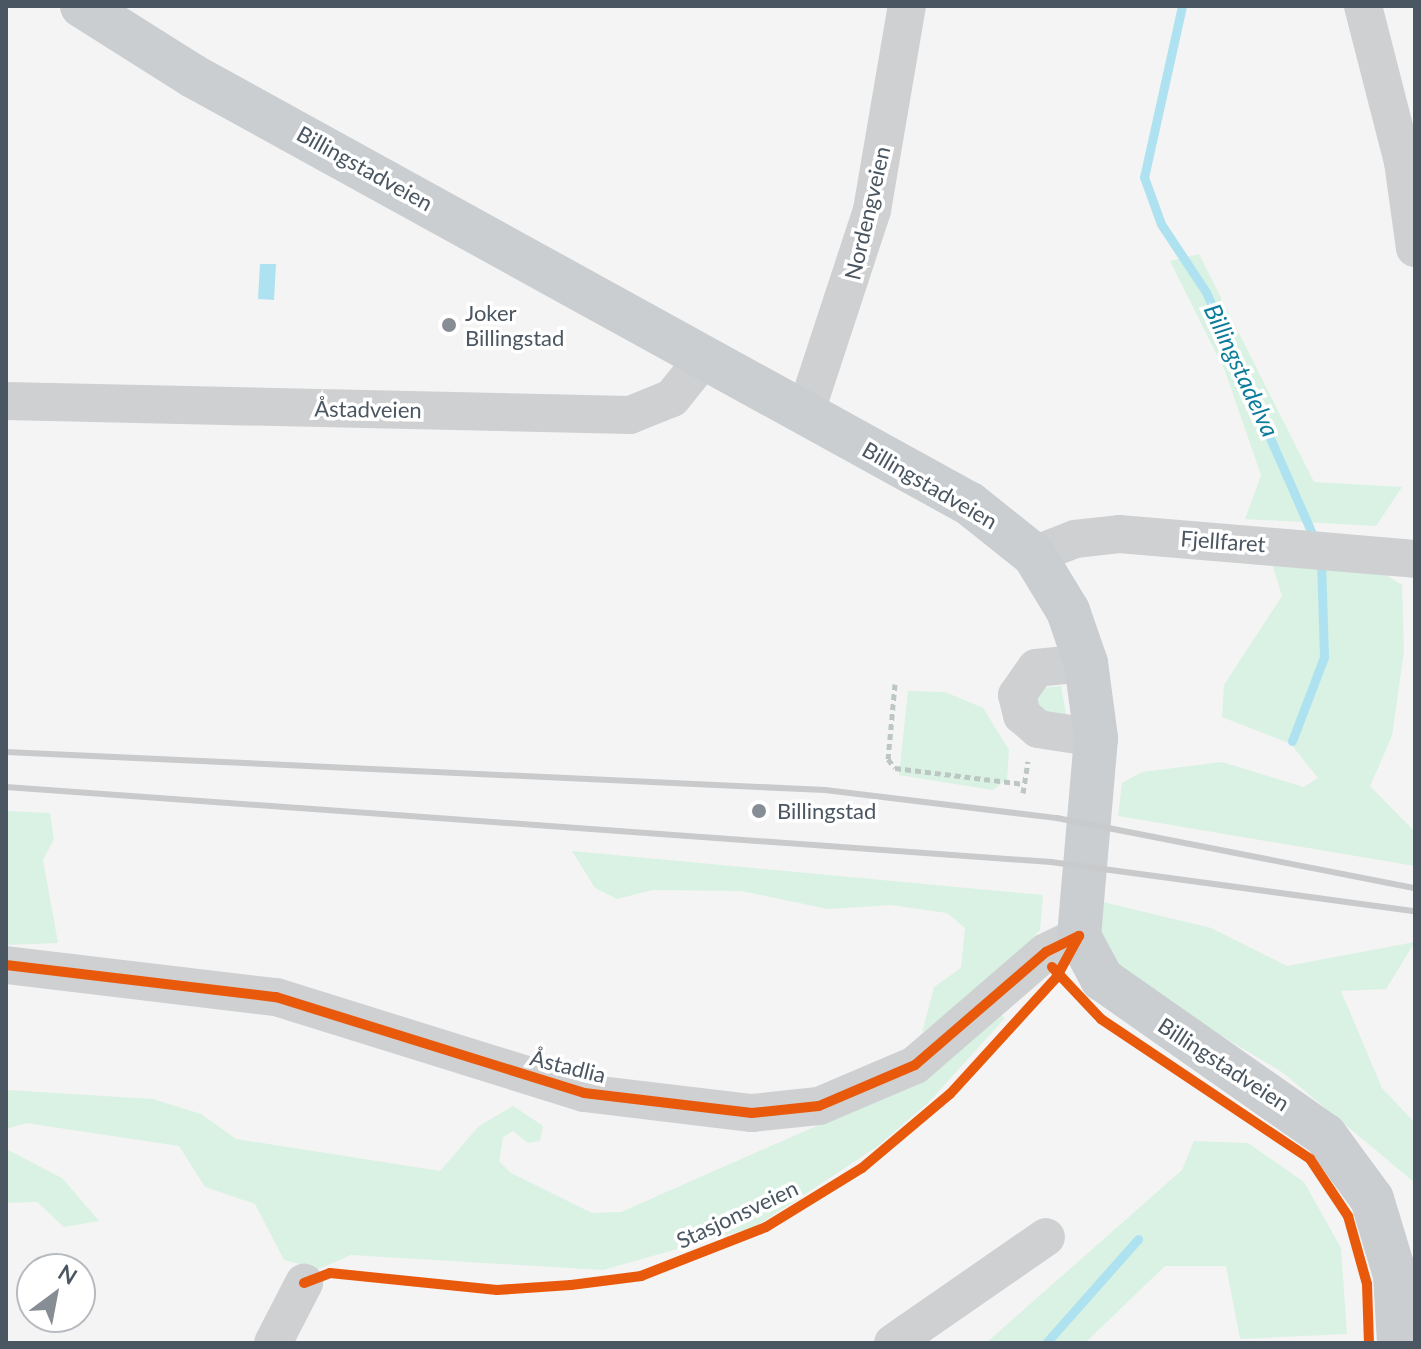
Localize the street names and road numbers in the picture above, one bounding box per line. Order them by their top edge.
street label: Billingstadveien [293,120,437,216]
street label: Nordengveien [839,144,895,282]
street label: Åstadveien [314,395,422,423]
street label: Billingstadveien [858,436,1002,534]
street label: Fjellfaret [1180,525,1266,557]
street label: Billingstadveien [1153,1012,1295,1116]
street label: Åstadlia [527,1044,609,1088]
street label: Stasjonsveien [672,1174,802,1254]

